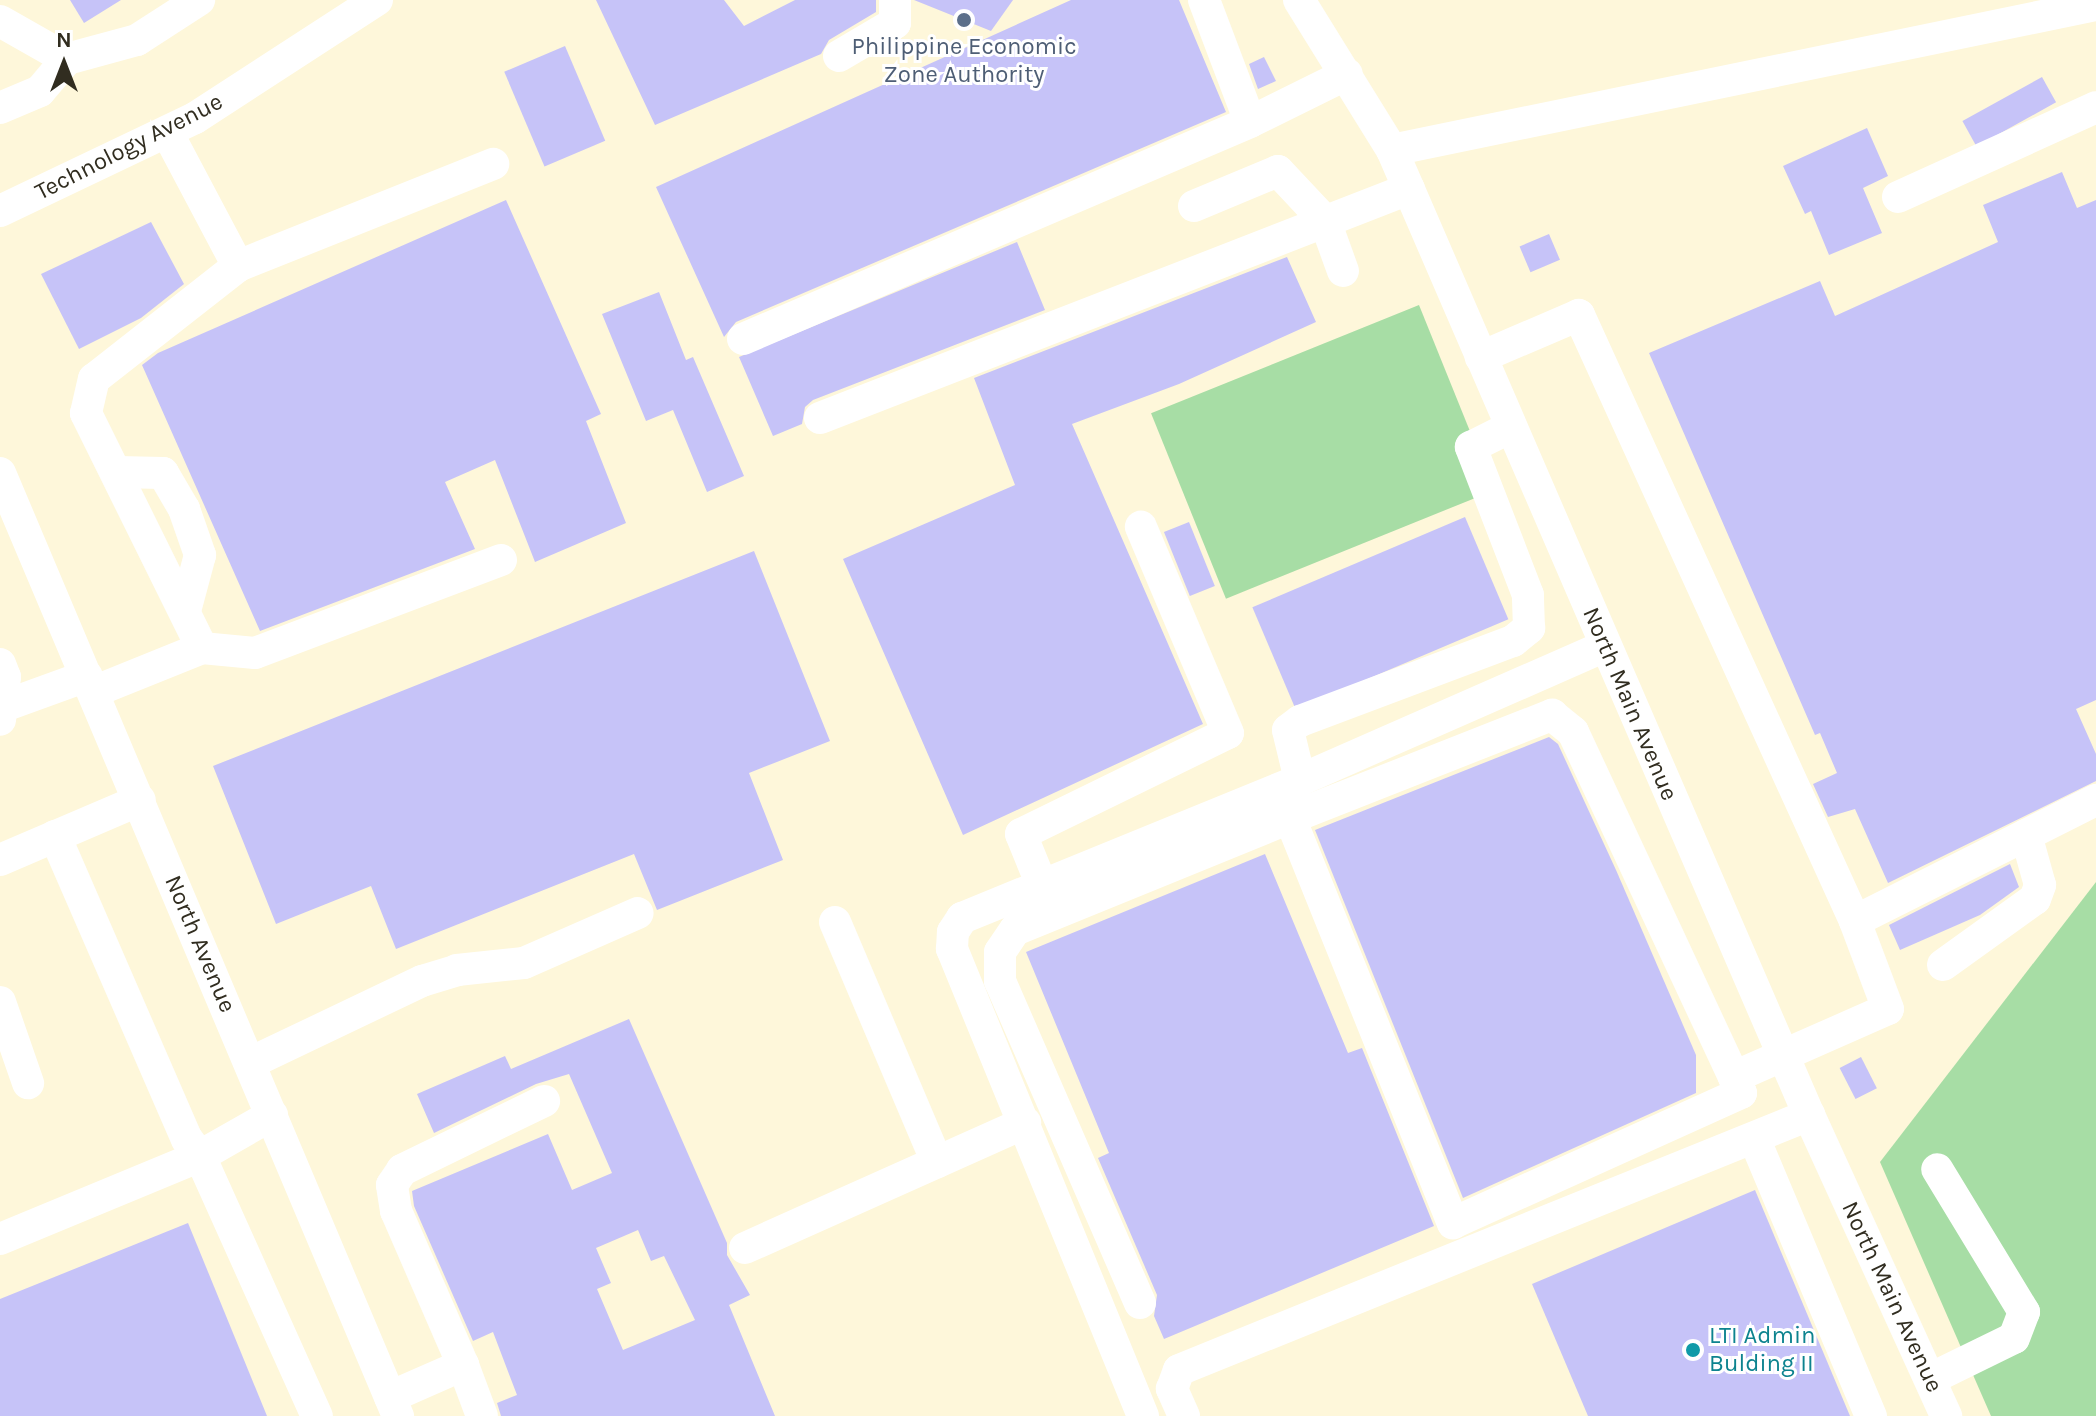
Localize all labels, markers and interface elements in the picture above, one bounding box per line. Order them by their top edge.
marker: Philippine Economic Zone Authority [955,11,973,29]
north arrow [24,24,104,104]
text: N [56,27,72,53]
place label: Philippine Economic Zone Authority [851,33,1077,89]
street label: Technology Avenue [30,87,228,207]
street label: North Main Avenue [1576,603,1684,805]
street label: North Avenue [158,871,242,1017]
street label: North Main Avenue [1835,1197,1949,1397]
place label: LTI Admin Bulding II [1709,1322,1816,1378]
marker: LTI Admin Bulding II [1684,1341,1702,1359]

